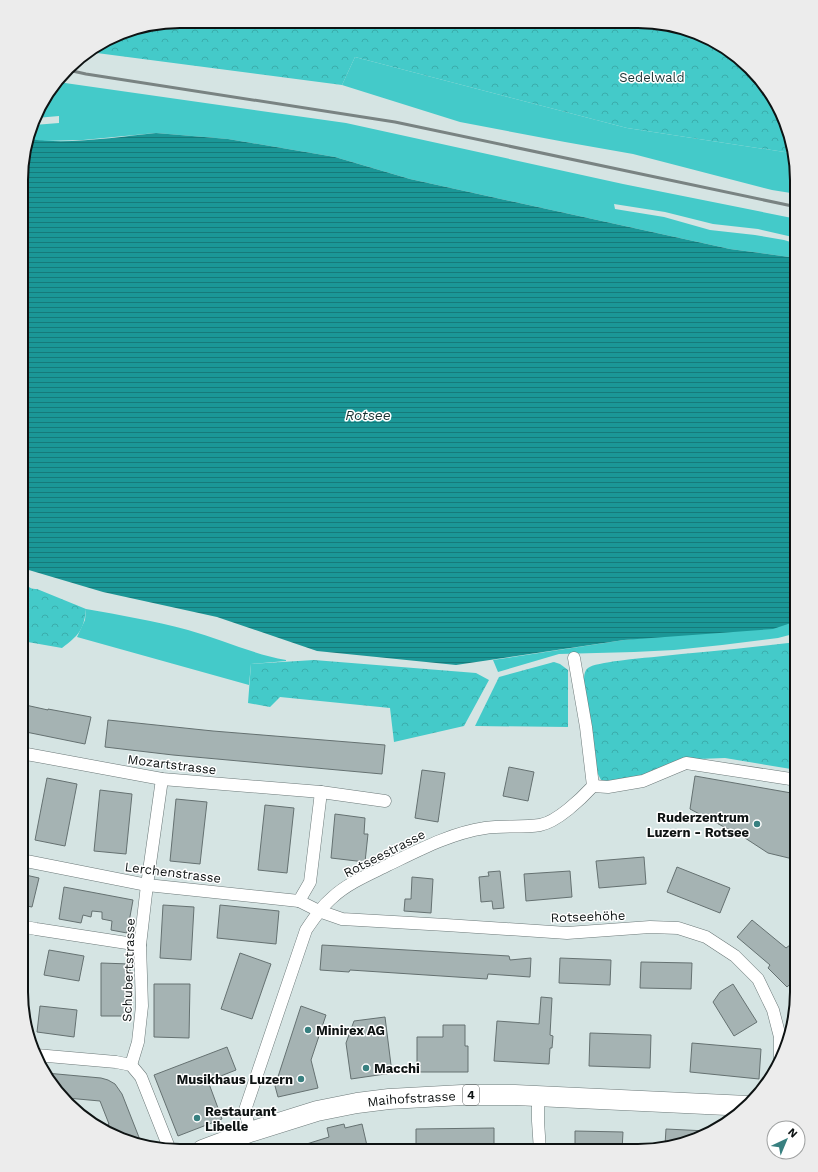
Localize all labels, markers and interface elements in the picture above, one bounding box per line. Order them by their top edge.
park label: Sedelwald [619,70,685,85]
water label: Rotsee [345,407,391,423]
street label: Mozartstrasse [127,752,217,777]
place label: Ruderzentrum Luzern - Rotsee [647,810,749,840]
marker: Ruderzentrum Luzern - Rotsee [752,819,762,829]
street label: Rotseestrasse [341,826,427,880]
street label: Lerchenstrasse [124,859,222,886]
street label: Rotseehöhe [550,908,626,925]
street label: Schubertstrasse [119,918,138,1022]
place label: Minirex AG [316,1023,385,1038]
marker: Minirex AG [303,1025,313,1035]
place label: Macchi [374,1061,420,1076]
marker: Macchi [361,1063,371,1073]
place label: Musikhaus Luzern [176,1072,293,1087]
marker: Musikhaus Luzern [296,1074,306,1084]
road number: 4 [463,1085,479,1105]
street label: Maihofstrasse [366,1088,456,1110]
place label: Restaurant Libelle [205,1104,277,1134]
marker: Restaurant Libelle [192,1113,202,1123]
north arrow [766,1120,806,1160]
text: N [785,1126,800,1141]

